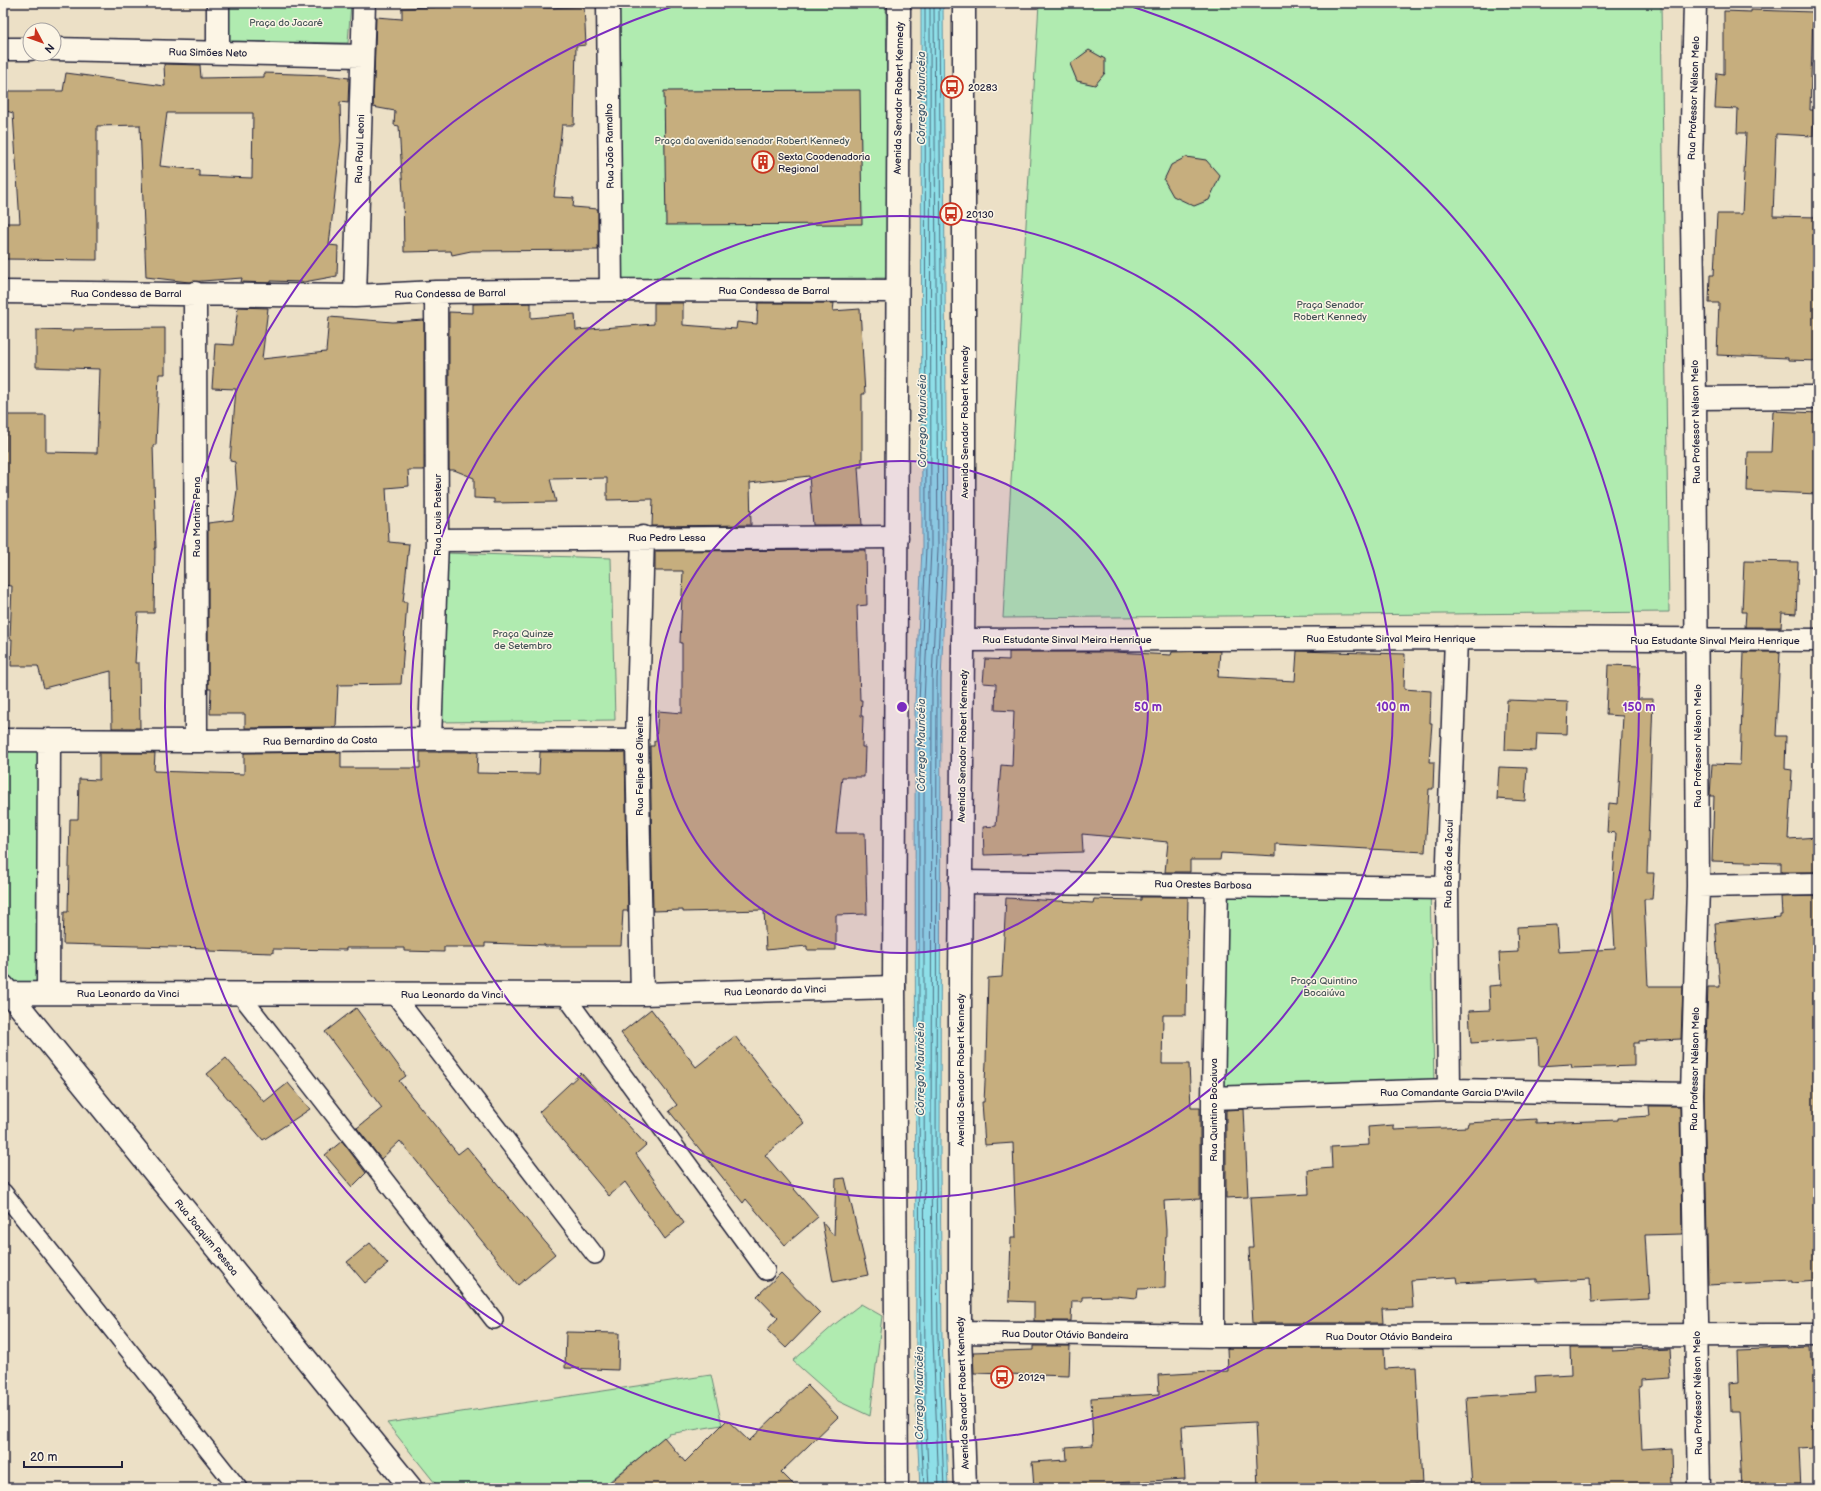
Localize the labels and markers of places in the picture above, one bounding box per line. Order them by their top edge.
bus stop icon: 20283 [939,74,965,100]
place label: 20283 [968,82,998,94]
building icon: Sexta Coodenadoria Regional [750,149,776,175]
place label: Sexta Coodenadoria Regional [778,151,870,175]
bus stop icon: 20130 [938,201,964,227]
place label: 20130 [966,209,994,221]
centre of rings [895,700,909,714]
bus stop icon: 20129 [989,1364,1015,1390]
place label: 20129 [1018,1372,1046,1384]

